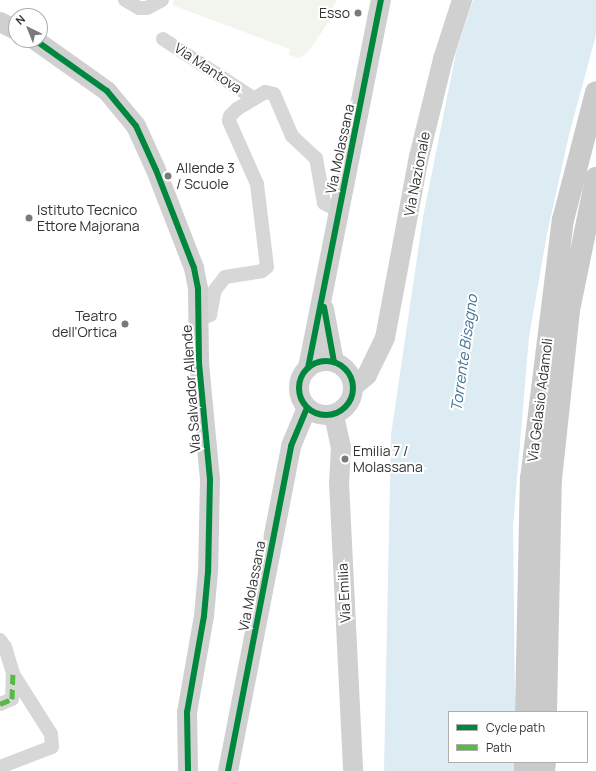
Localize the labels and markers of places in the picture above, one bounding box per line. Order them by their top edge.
place label: Esso [319,5,350,21]
marker: Esso [353,8,363,18]
place label: Allende 3 / Scuole [176,160,235,192]
marker: Allende 3 / Scuole [163,171,173,181]
place label: Istituto Tecnico Ettore Majorana [37,202,140,234]
marker: Istituto Tecnico Ettore Majorana [24,213,34,223]
place label: Teatro dell'Ortica [52,308,117,340]
marker: Teatro dell'Ortica [120,319,130,329]
place label: Emilia 7 / Molassana [353,443,423,476]
marker: Emilia 7 / Molassana [340,454,350,464]

